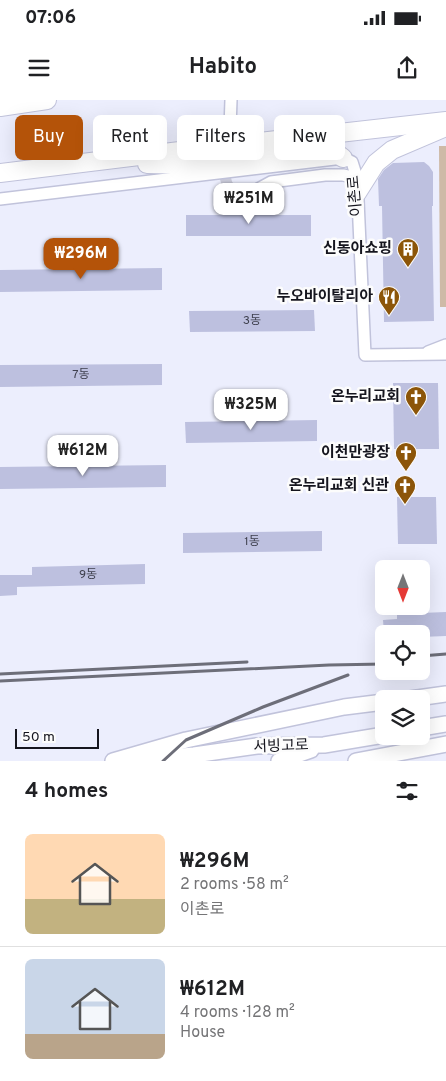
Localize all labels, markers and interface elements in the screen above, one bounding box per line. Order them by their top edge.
text: 07:06 [25,6,76,30]
icon: menu [25,54,53,82]
text: Habito [189,54,257,81]
icon: share [393,54,421,82]
chip: Buy [15,115,83,160]
chip: Rent [93,115,167,160]
chip: Filters [177,115,264,160]
chip: New [274,115,345,160]
street label: 이촌로 [345,175,367,217]
pin: ₩251M [214,182,284,225]
text: ₩251M [224,189,274,209]
building icon: 신동아쇼핑 [396,237,420,268]
pin: ₩296M [46,238,116,280]
place label: 신동아쇼핑 [323,240,392,259]
text: ₩296M [55,244,107,264]
restaurant icon: 누오바이탈리아 [377,285,401,316]
place label: 누오바이탈리아 [276,288,373,307]
house number: 3동 [243,313,261,329]
house number: 7동 [72,367,90,383]
church icon: 온누리교회 [404,385,428,416]
pin: ₩325M [216,388,286,431]
place label: 온누리교회 [331,388,400,407]
text: ₩325M [225,395,277,415]
pin: ₩612M [48,434,118,477]
text: ₩612M [58,441,108,461]
church icon: 이천만광장 [394,441,418,472]
place label: 이천만광장 [321,443,390,463]
church icon: 온누리교회 신관 [393,474,417,505]
place label: 온누리교회 신관 [289,477,389,496]
house number: 1동 [244,534,260,550]
north arrow [375,560,430,615]
map controls [375,560,430,745]
house number: 9동 [79,567,97,583]
button: locate [375,625,430,680]
button: layers [375,690,430,745]
scale bar [15,726,99,749]
text: 50 m [22,729,55,746]
street label: 서빙고로 [253,737,309,757]
icon: filters [393,777,421,805]
text: 4 homes [25,778,108,805]
text: ₩296M [180,848,249,875]
icon: home [65,854,125,914]
text: 2 rooms · 58 m² [180,875,289,895]
text: 이촌로 [180,900,224,920]
text: ₩612M [180,976,245,1003]
icon: home [65,979,125,1039]
text: 4 rooms · 128 m² [180,1003,295,1023]
text: House [180,1023,225,1043]

